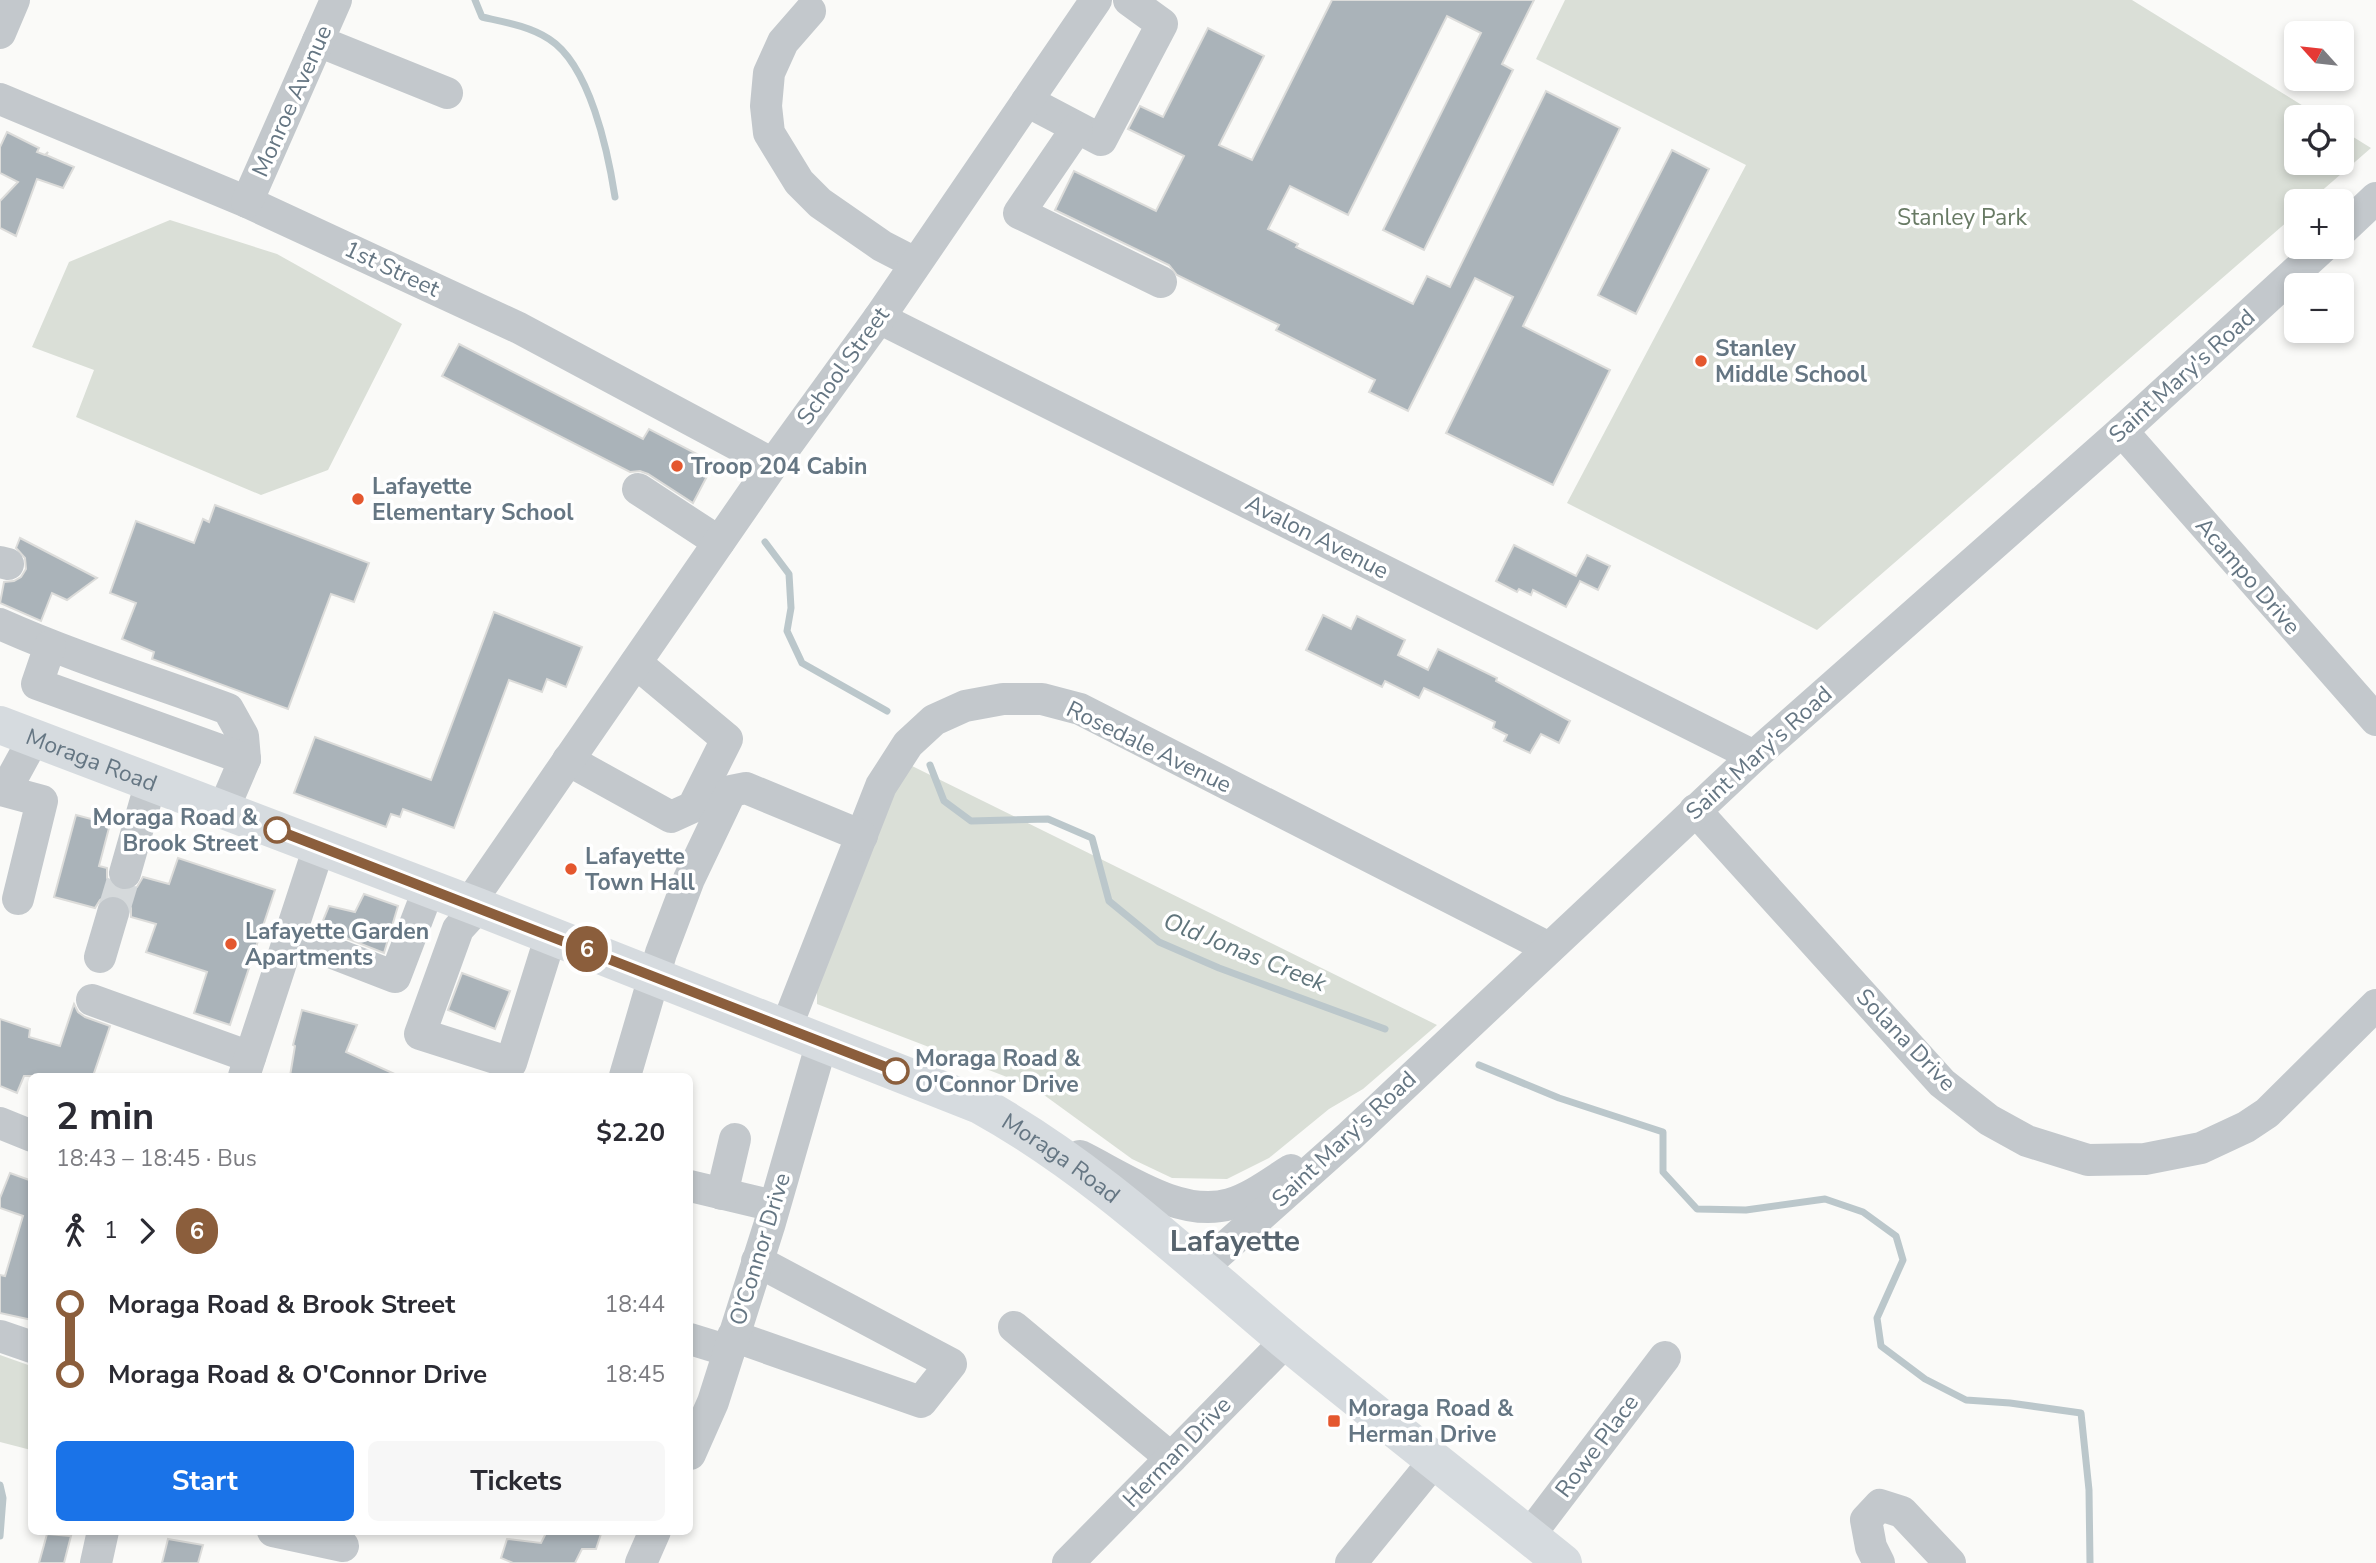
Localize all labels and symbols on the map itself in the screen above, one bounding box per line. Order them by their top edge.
street label: Monroe Avenue [245,20,339,182]
north arrow [2284,21,2354,91]
park label: Stanley Park [1897,202,2027,233]
street label: 1st Street [339,234,445,305]
street label: School Street [790,300,897,431]
street label: Saint Mary's Road [2102,302,2262,450]
place label: Stanley Middle School [1715,333,1868,390]
marker: Stanley Middle School [1693,353,1709,369]
place label: Troop 204 Cabin [691,451,867,482]
marker: Troop 204 Cabin [669,458,685,474]
place label: Lafayette Elementary School [372,471,574,528]
street label: Avalon Avenue [1240,488,1394,586]
marker: Lafayette Elementary School [350,491,366,507]
street label: Acampo Drive [2188,511,2308,641]
street label: Saint Mary's Road [1679,679,1839,827]
street label: Rosedale Avenue [1061,694,1237,800]
street label: Moraga Road [22,721,162,799]
place label: Moraga Road & Brook Street [93,802,258,859]
marker: Moraga Road & Brook Street [264,817,290,843]
place label: Lafayette Town Hall [585,841,695,898]
marker: Lafayette Town Hall [563,861,579,877]
water label: Old Jonas Creek [1159,905,1332,1000]
place label: Lafayette Garden Apartments [245,916,429,973]
line badge: 6 [564,926,610,972]
marker: Lafayette Garden Apartments [223,936,239,952]
street label: Solana Drive [1849,982,1963,1098]
place label: Moraga Road & O'Connor Drive [915,1043,1081,1100]
marker: Moraga Road & O'Connor Drive [883,1058,909,1084]
street label: Saint Mary's Road [1265,1064,1423,1214]
street label: Moraga Road [996,1106,1127,1210]
street label: O'Connor Drive [722,1169,798,1329]
district label: Lafayette [1170,1221,1300,1262]
street label: Rowe Place [1548,1388,1646,1504]
street label: Herman Drive [1116,1390,1238,1514]
place label: Moraga Road & Herman Drive [1348,1393,1514,1450]
marker: Moraga Road & Herman Drive [1326,1413,1342,1429]

